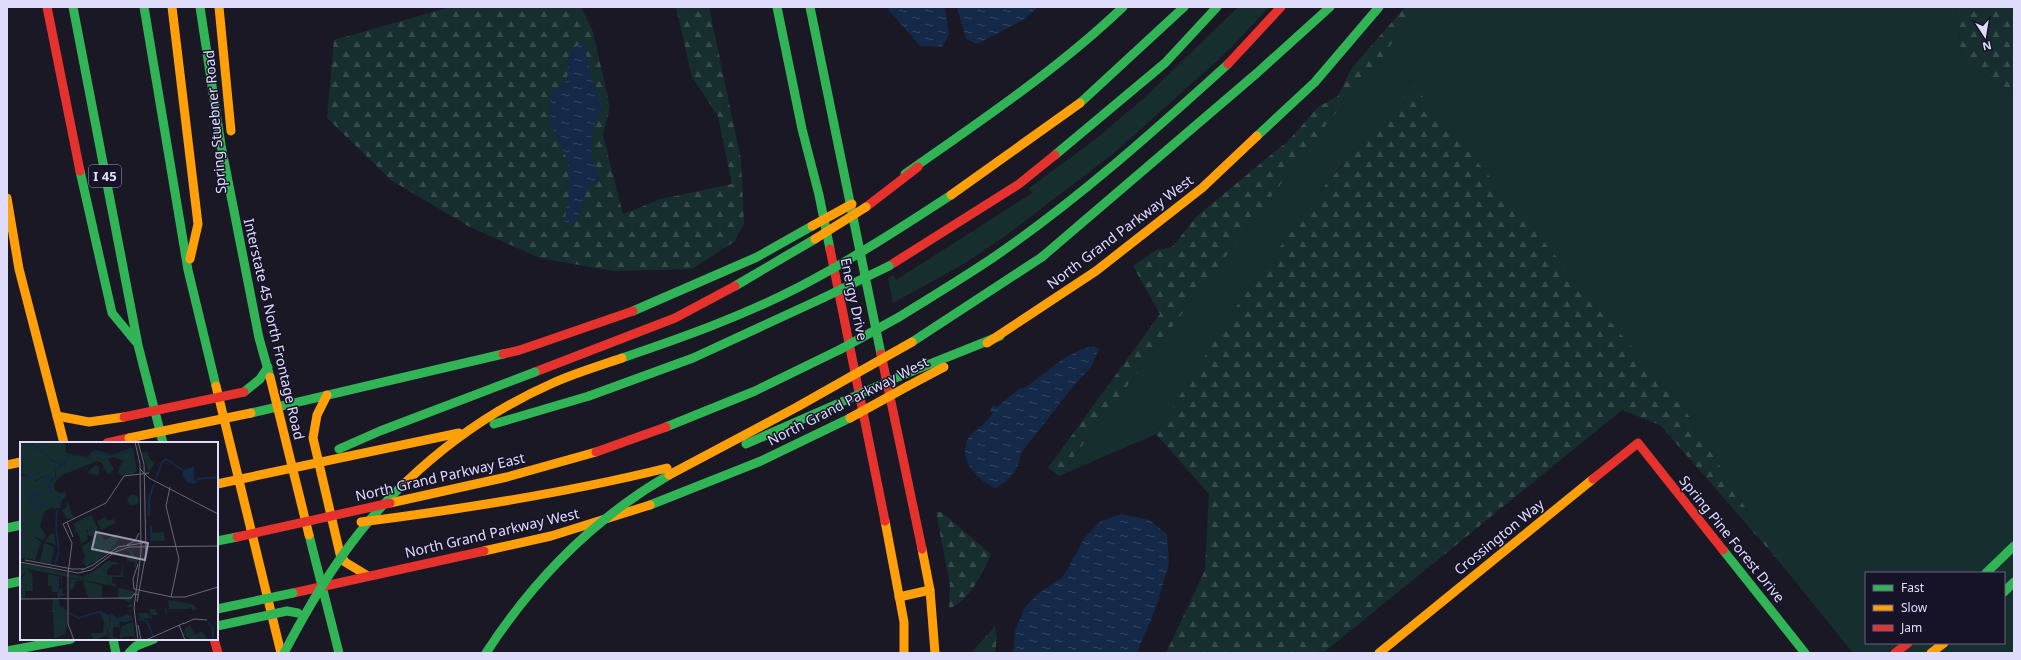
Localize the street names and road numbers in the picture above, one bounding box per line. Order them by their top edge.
street label: Spring Stuebner Road [199,49,230,195]
road number: I 45 [89,165,121,187]
street label: North Grand Parkway West [1043,170,1197,293]
street label: Interstate 45 North Frontage Road [240,216,309,442]
street label: Energy Drive [836,256,873,342]
street label: North Grand Parkway West [764,352,932,449]
street label: North Grand Parkway East [353,448,526,505]
street label: Spring Pine Forest Drive [1675,471,1790,606]
street label: Crossington Way [1450,494,1548,579]
street label: North Grand Parkway West [403,503,581,562]

